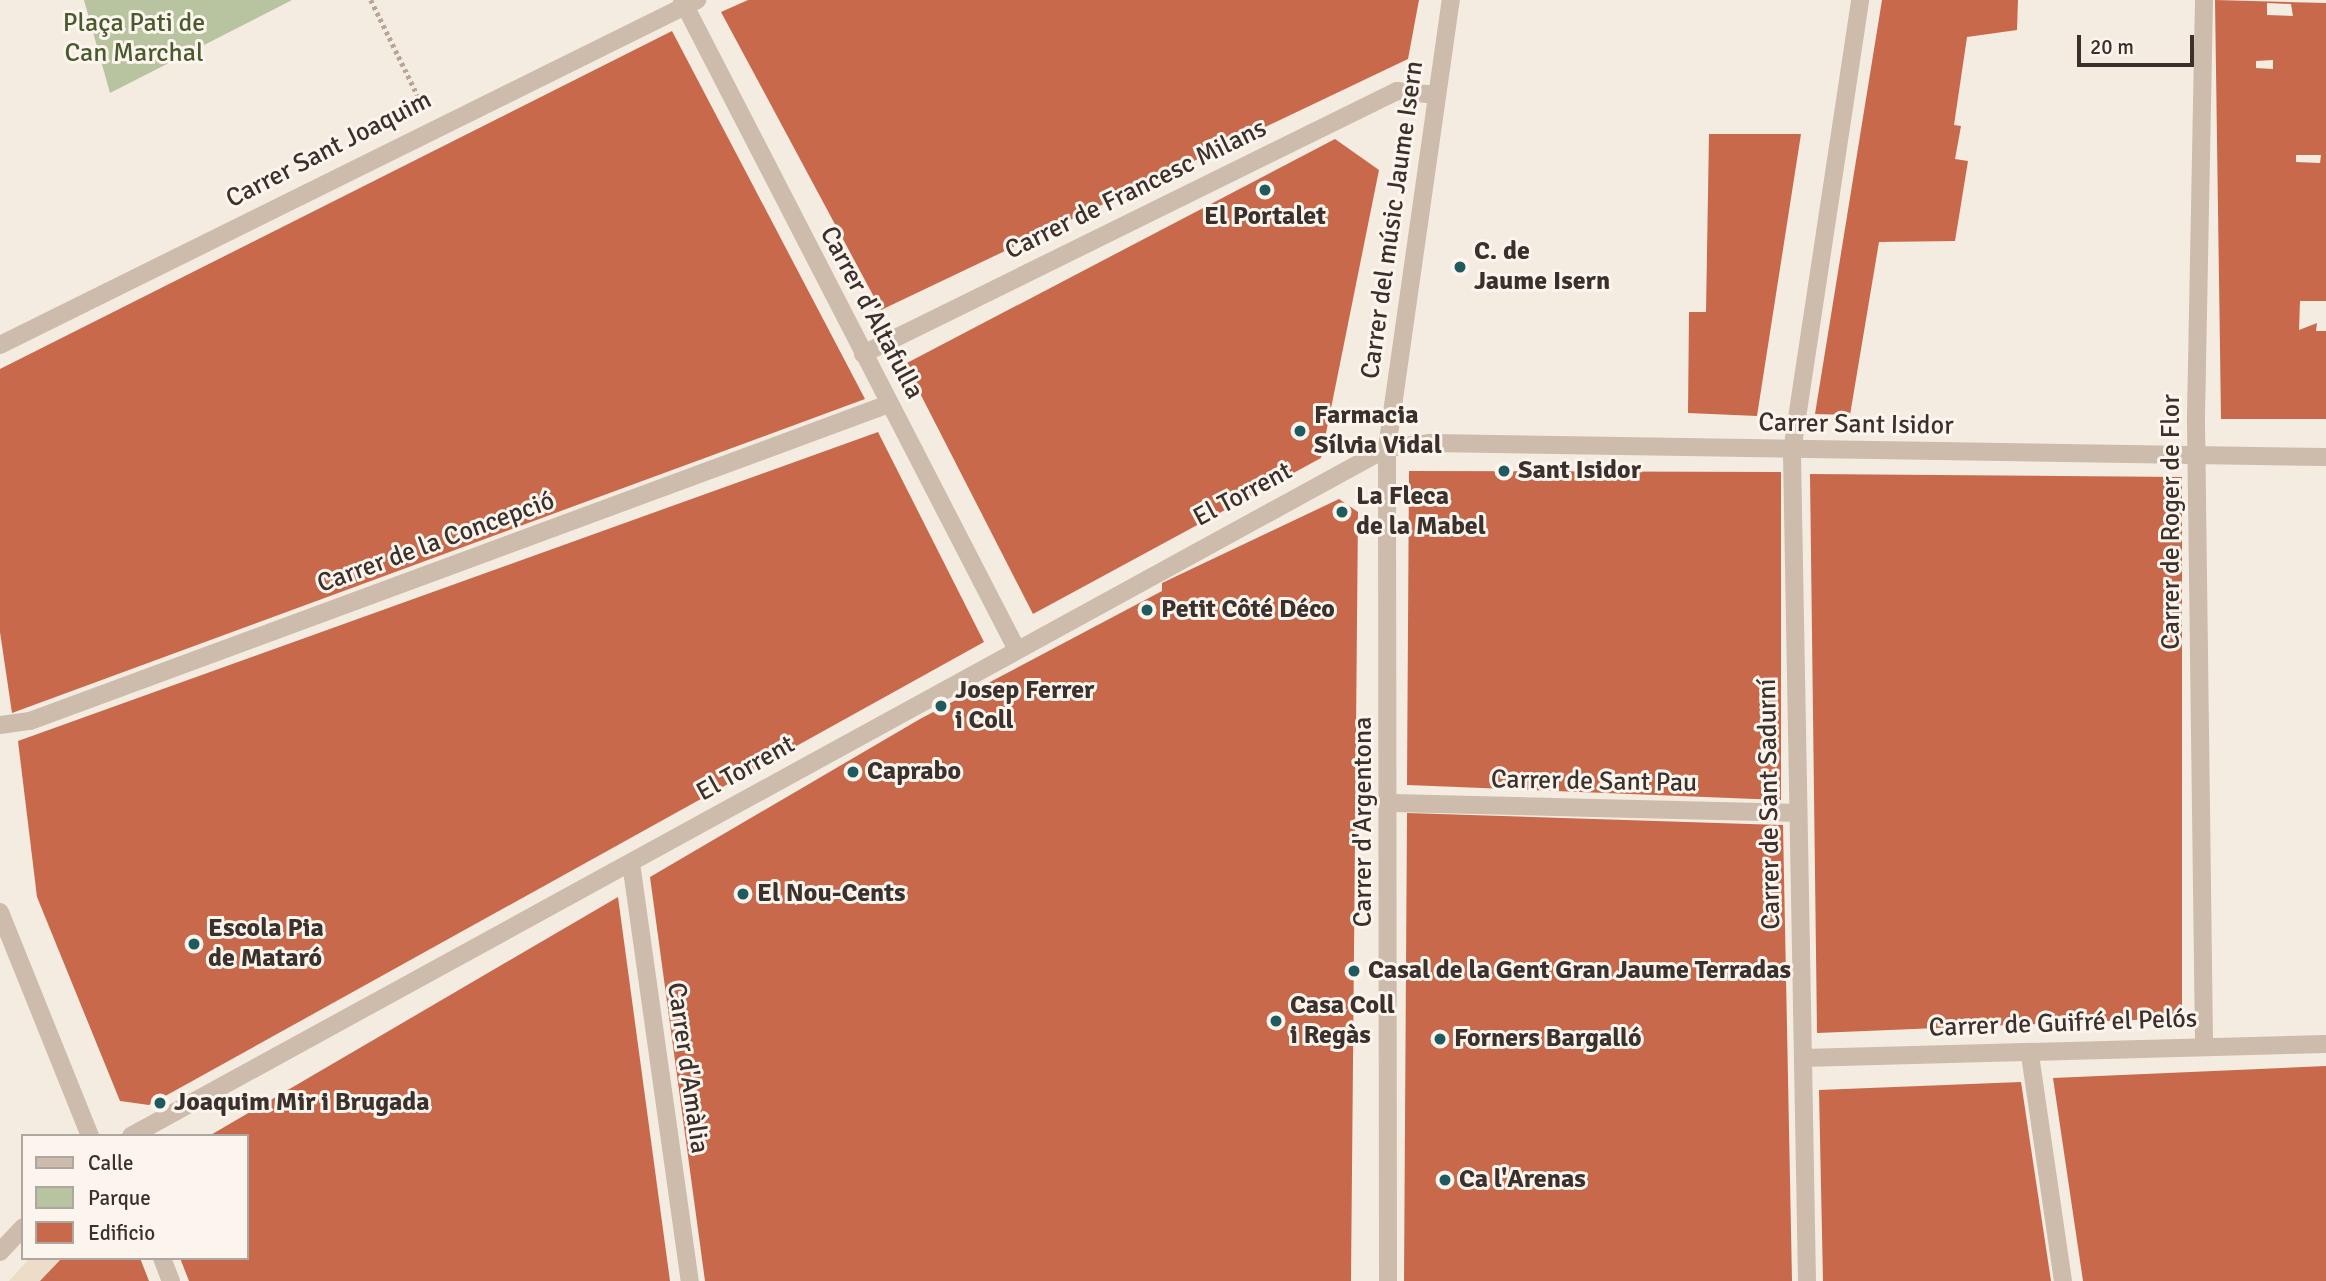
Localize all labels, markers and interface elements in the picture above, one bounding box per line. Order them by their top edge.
park label: Plaça Pati de Can Marchal [63,8,205,70]
scale bar [2081,21,2198,65]
text: 20 m [2090,34,2134,60]
street label: Carrer del músic Jaume Isern [1355,59,1431,381]
street label: Carrer Sant Joaquim [221,85,437,215]
street label: Carrer de Francesc Milans [1000,113,1272,267]
marker: El Portalet [1257,182,1273,198]
place label: El Portalet [1204,201,1326,233]
street label: Carrer d'Altafulla [812,221,930,405]
place label: C. de Jaume Isern [1474,236,1610,298]
marker: C. de Jaume Isern [1452,259,1468,275]
street label: Carrer de Roger de Flor [2156,394,2188,650]
place label: Farmacia Sílvia Vidal [1314,400,1442,462]
street label: Carrer Sant Isidor [1758,408,1954,442]
marker: Farmacia Sílvia Vidal [1292,423,1308,439]
place label: Sant Isidor [1518,455,1641,487]
street label: El Torrent [1188,456,1298,534]
marker: Sant Isidor [1496,463,1512,479]
place label: La Fleca de la Mabel [1356,481,1486,542]
street label: Carrer de la Concepció [313,486,559,600]
marker: La Fleca de la Mabel [1334,504,1350,520]
place label: Petit Côté Déco [1161,594,1335,626]
marker: Petit Côté Déco [1139,602,1155,618]
place label: Josep Ferrer i Coll [955,675,1094,736]
street label: Carrer de Sant Sadurní [1752,678,1788,930]
marker: Josep Ferrer i Coll [933,698,949,714]
street label: Carrer d'Argentona [1348,717,1380,927]
street label: El Torrent [692,729,800,809]
place label: Caprabo [867,756,961,788]
marker: Caprabo [845,764,861,780]
street label: Carrer de Sant Pau [1491,765,1697,799]
place label: El Nou-Cents [757,878,906,910]
marker: El Nou-Cents [735,886,751,902]
place label: Escola Pia de Mataró [208,913,324,974]
marker: Escola Pia de Mataró [186,936,202,952]
place label: Casal de la Gent Gran Jaume Terradas [1368,955,1791,987]
marker: Casal de la Gent Gran Jaume Terradas [1346,963,1362,979]
street label: Carrer d'Amàlia [660,981,714,1155]
place label: Casa Coll i Regàs [1290,990,1395,1052]
street label: Carrer de Guifré el Pelós [1928,1004,2198,1044]
marker: Casa Coll i Regàs [1268,1013,1284,1029]
place label: Forners Bargalló [1454,1023,1642,1055]
marker: Forners Bargalló [1432,1031,1448,1047]
place label: Joaquim Mir i Brugada [174,1087,430,1119]
marker: Joaquim Mir i Brugada [152,1095,168,1111]
legend [21,1134,248,1260]
text: Calle [88,1150,134,1176]
place label: Ca l'Arenas [1459,1164,1586,1196]
marker: Ca l'Arenas [1437,1172,1453,1188]
text: Parque [88,1185,151,1211]
text: Edificio [88,1220,155,1246]

